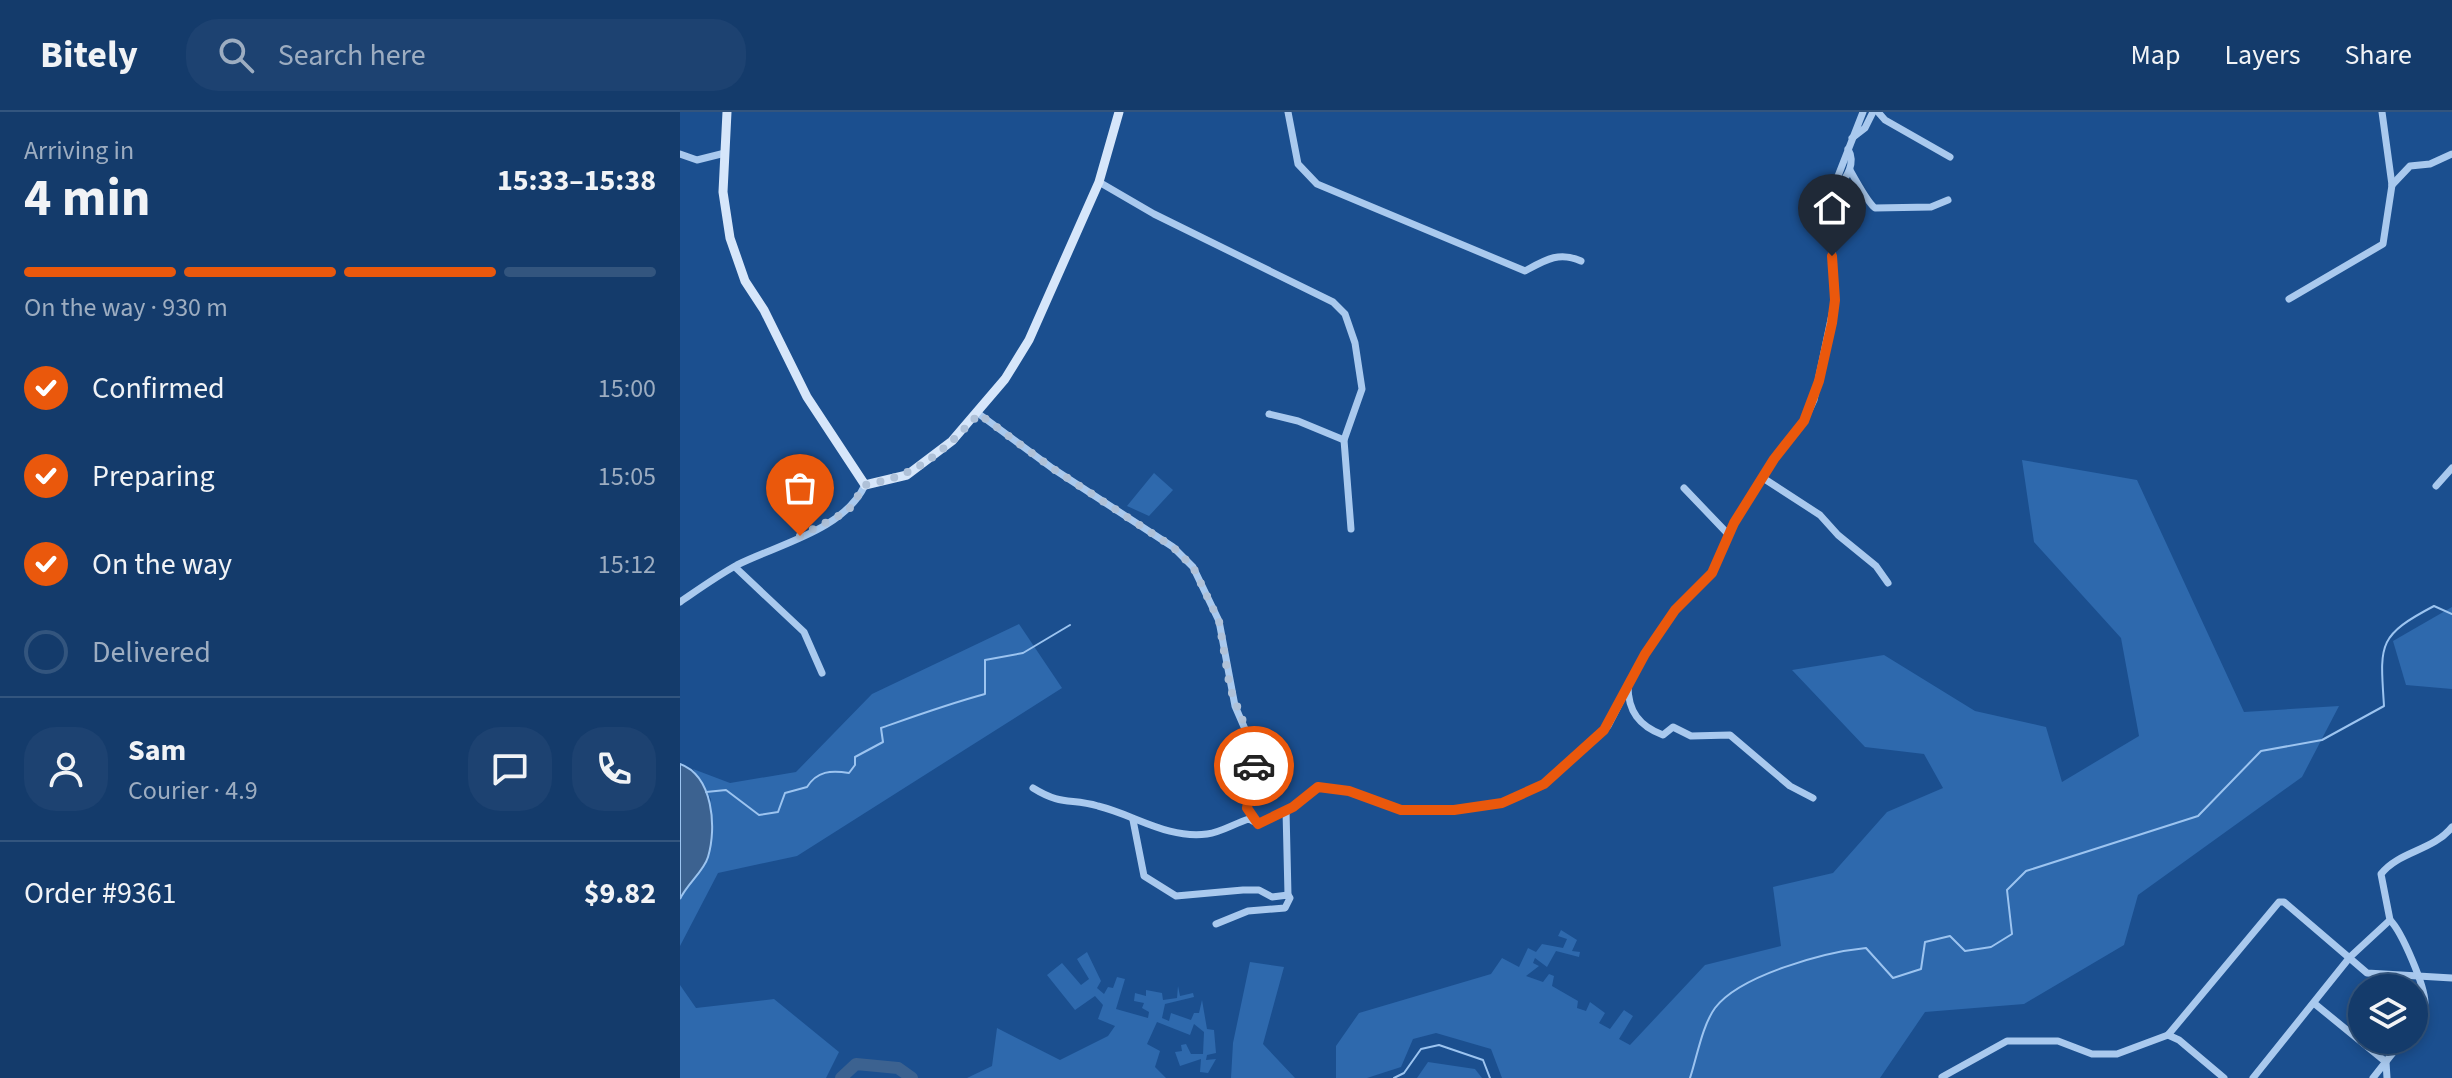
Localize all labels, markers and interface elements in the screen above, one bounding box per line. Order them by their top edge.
search box [186,19,746,91]
text: Bitely [40,28,138,82]
icon: search [214,33,258,77]
text: Search here [278,34,426,77]
text: Map [2130,35,2180,75]
text: Layers [2224,35,2300,75]
text: Share [2344,35,2412,75]
text: Arriving in [24,132,134,169]
text: 15:33–15:38 [497,159,656,202]
text: 4 min [24,162,151,236]
pin [1798,174,1866,256]
icon: home [1810,186,1854,230]
text: On the way · 930 m [24,289,228,326]
icon: check [24,366,68,410]
text: Confirmed [92,367,225,410]
text: 15:00 [598,370,656,407]
icon: check [24,454,68,498]
pin [766,454,834,536]
text: Preparing [92,455,215,498]
text: 15:05 [598,458,656,495]
icon: bag [778,466,822,510]
icon: check [24,542,68,586]
text: On the way [92,543,232,586]
text: 15:12 [598,546,656,583]
text: Delivered [92,631,211,674]
courier [1214,726,1294,806]
button: person [24,727,108,811]
button: chat [468,727,552,811]
button: phone [572,727,656,811]
text: Sam [128,729,186,772]
icon: car [1232,744,1276,788]
text: Courier · 4.9 [128,772,258,809]
text: Order #9361 [24,872,177,915]
text: $9.82 [584,872,656,915]
map controls [2348,974,2428,1054]
button: layers [2348,974,2428,1054]

